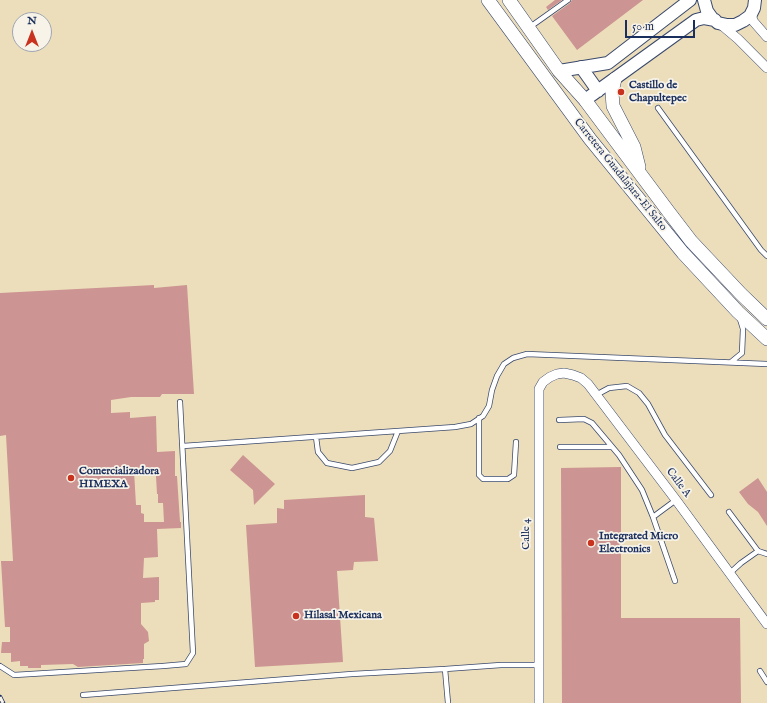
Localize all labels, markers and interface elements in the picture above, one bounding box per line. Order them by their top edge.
north arrow [12,12,52,52]
scale bar [627,12,697,38]
text: N [27,14,37,28]
text: 50 m [632,19,654,34]
place label: Castillo de Chapultepec [629,79,687,105]
marker: Castillo de Chapultepec [616,87,626,97]
street label: Carretera Guadalajara-El Salto [571,116,669,234]
place label: Comercializadora HIMEXA [79,465,159,491]
street label: Calle A [663,466,693,500]
marker: Comercializadora HIMEXA [66,473,76,483]
street label: Calle 4 [520,518,534,550]
place label: Integrated Micro Electronics [599,530,678,556]
marker: Integrated Micro Electronics [586,538,596,548]
place label: Hilasal Mexicana [304,609,382,623]
marker: Hilasal Mexicana [291,611,301,621]

